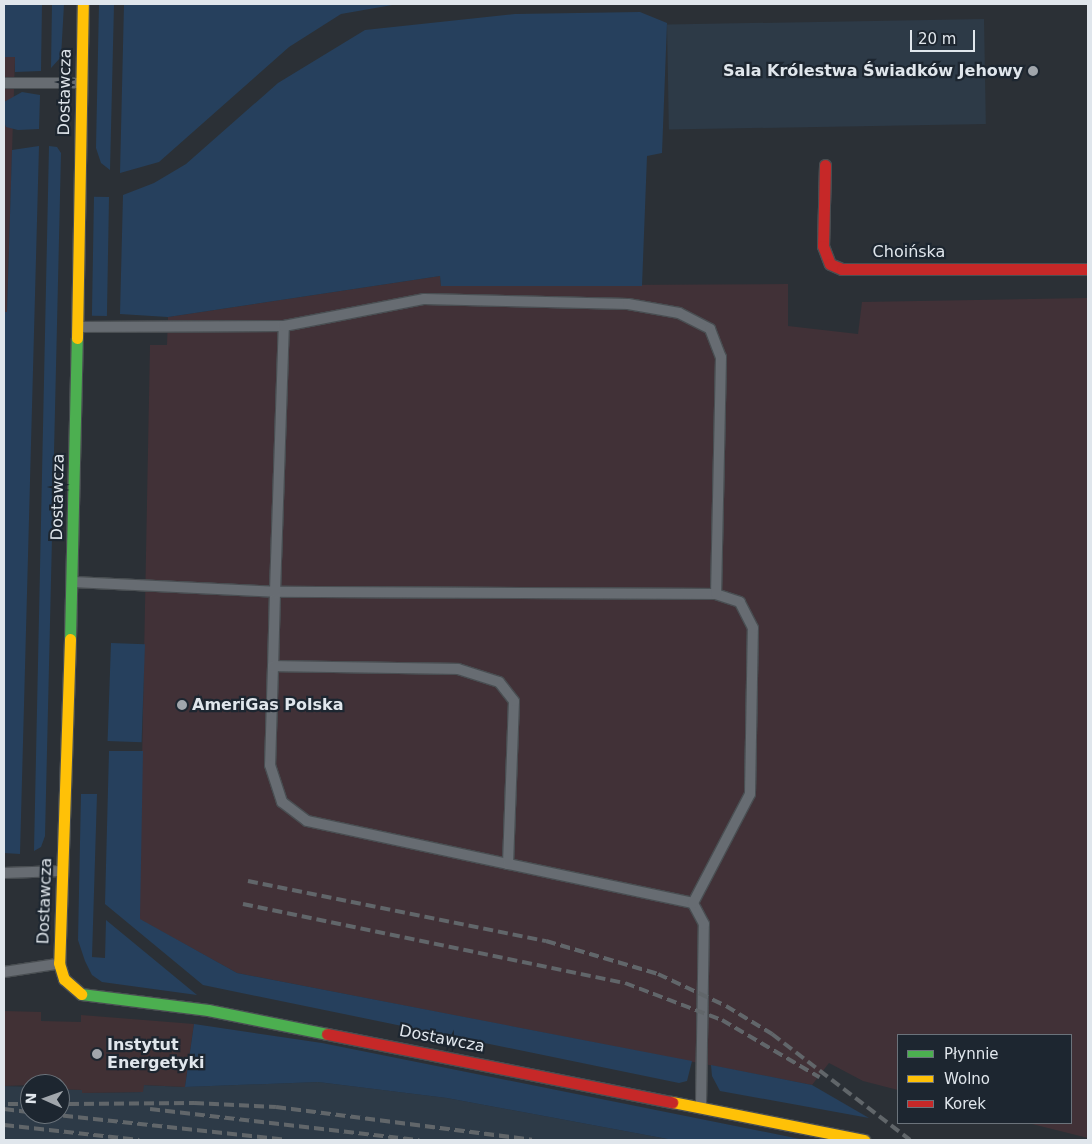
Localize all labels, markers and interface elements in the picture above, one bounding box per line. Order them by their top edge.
scale bar [912,20,977,52]
text: 20 m [918,30,956,48]
street label: Dostawcza [55,49,75,135]
place label: Sala Królestwa Świadków Jehowy [723,61,1023,81]
marker: Sala Królestwa Świadków Jehowy [1027,65,1039,77]
street label: Choińska [873,242,945,262]
street label: Dostawcza [48,454,68,540]
place label: AmeriGas Polska [192,695,343,715]
marker: AmeriGas Polska [176,699,188,711]
street label: Dostawcza [34,857,56,945]
street label: Dostawcza [398,1021,486,1057]
legend [897,1034,1072,1124]
place label: Instytut Energetyki [107,1035,205,1073]
text: Płynnie [944,1045,999,1063]
marker: Instytut Energetyki [91,1048,103,1060]
text: Wolno [944,1070,990,1088]
north arrow [20,1074,70,1124]
text: N [23,1092,39,1105]
text: Korek [944,1095,986,1113]

